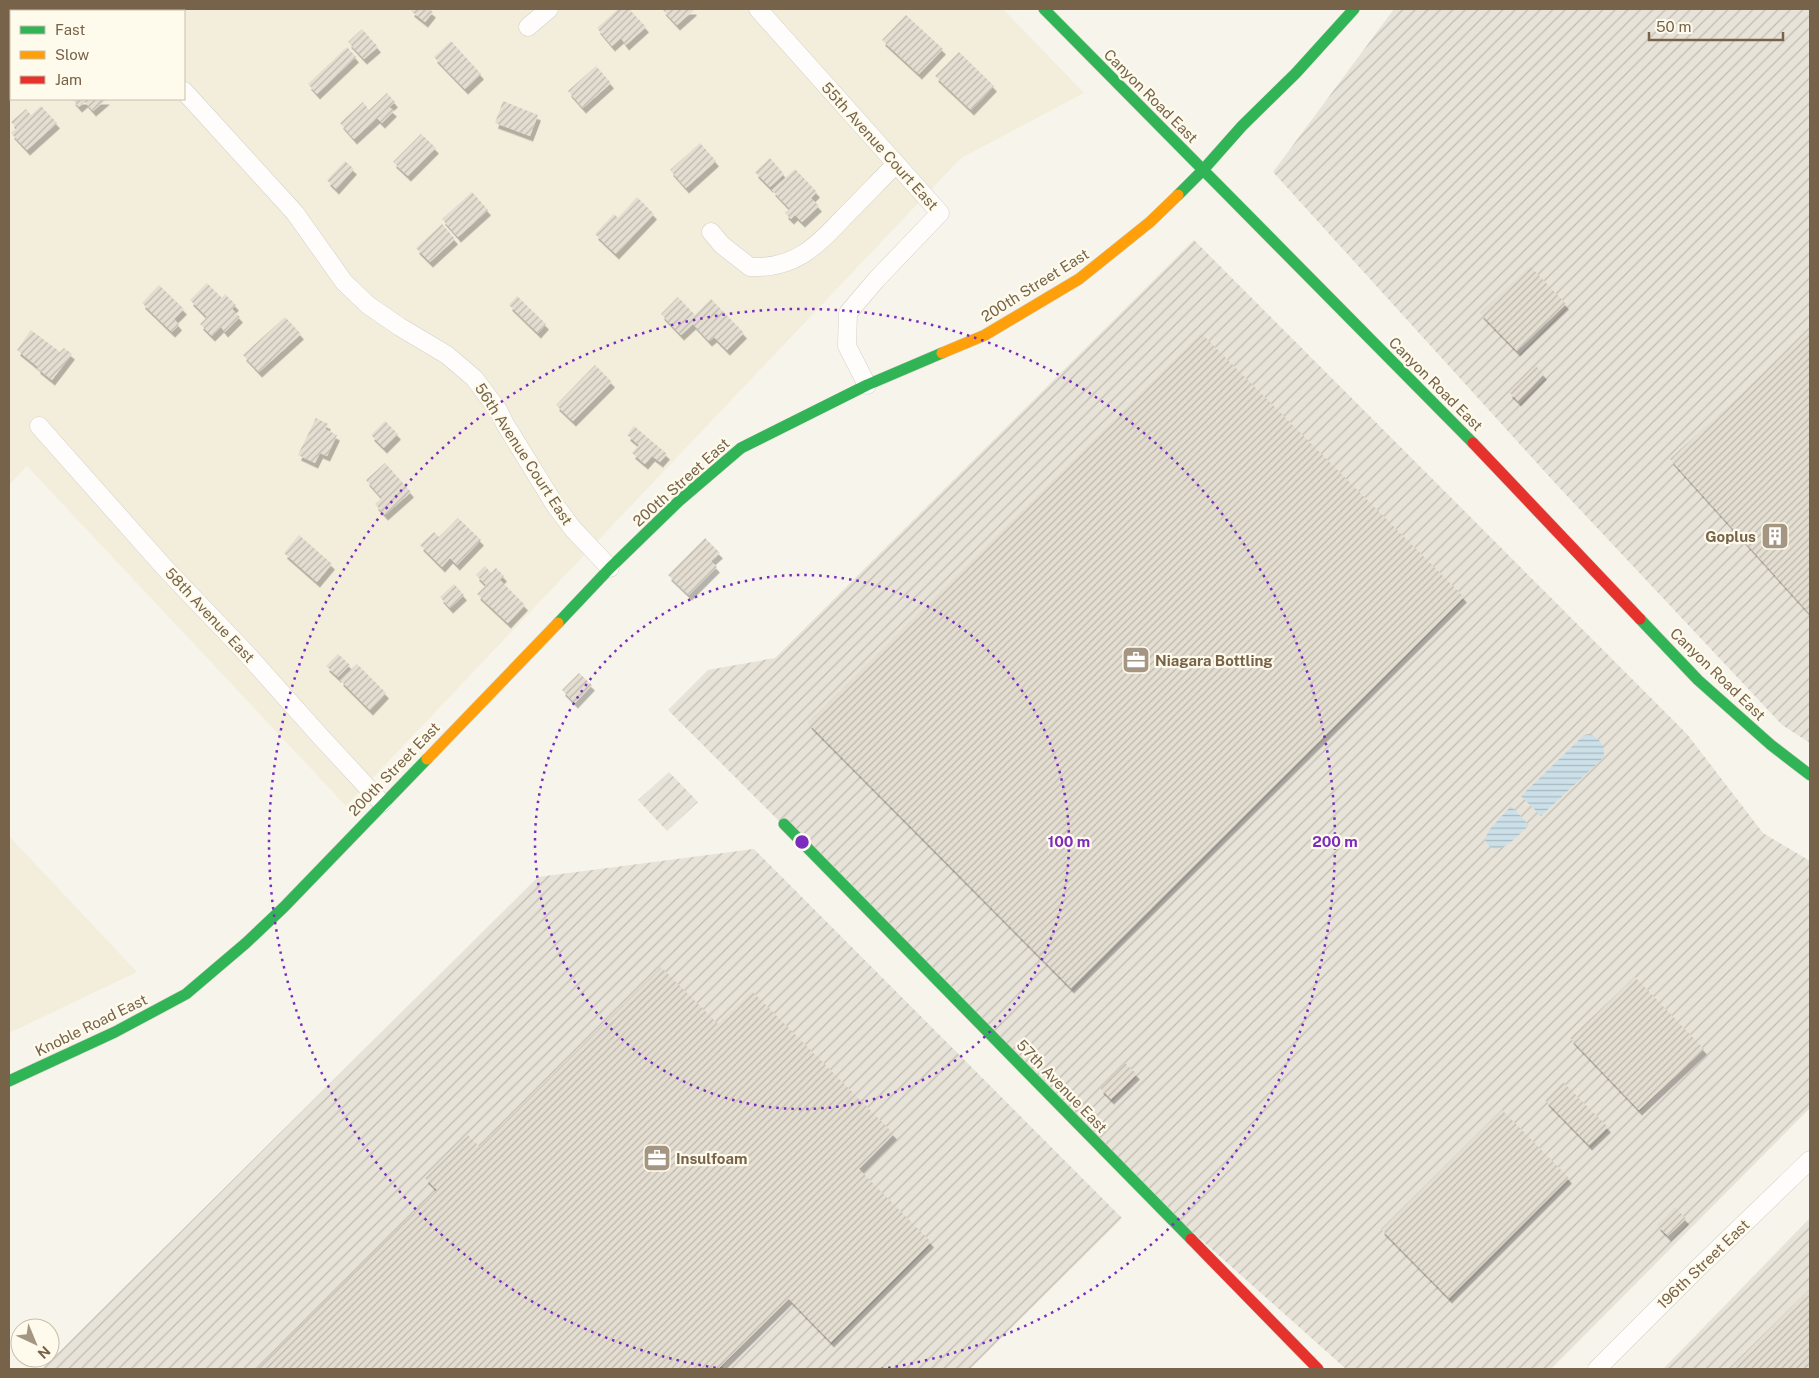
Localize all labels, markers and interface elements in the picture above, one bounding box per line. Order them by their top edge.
legend [10,10,185,100]
scale bar [1649,10,1783,42]
text: 50 m [1656,18,1691,35]
text: Fast [55,21,85,38]
text: Slow [55,46,90,63]
street label: Canyon Road East [1101,46,1201,146]
text: Jam [55,71,82,88]
street label: 55th Avenue Court East [818,79,942,213]
street label: 200th Street East [978,245,1092,325]
street label: Canyon Road East [1386,334,1486,434]
street label: 56th Avenue Court East [472,380,576,528]
street label: 200th Street East [629,434,733,530]
building icon: Goplus [1760,521,1790,551]
place label: Goplus [1705,528,1756,545]
street label: 58th Avenue East [162,564,258,666]
street label: Canyon Road East [1667,624,1769,724]
office icon: Niagara Bottling [1121,645,1151,675]
place label: Niagara Bottling [1155,652,1273,669]
street label: 200th Street East [345,719,443,819]
centre of rings [793,833,811,851]
text: 100 m [1048,833,1090,850]
text: 200 m [1312,833,1358,850]
street label: Knoble Road East [32,990,150,1059]
street label: 57th Avenue East [1013,1036,1111,1136]
office icon: Insulfoam [642,1143,672,1173]
place label: Insulfoam [676,1150,747,1167]
street label: 196th Street East [1654,1216,1753,1312]
north arrow [10,1318,60,1368]
text: N [35,1343,54,1362]

